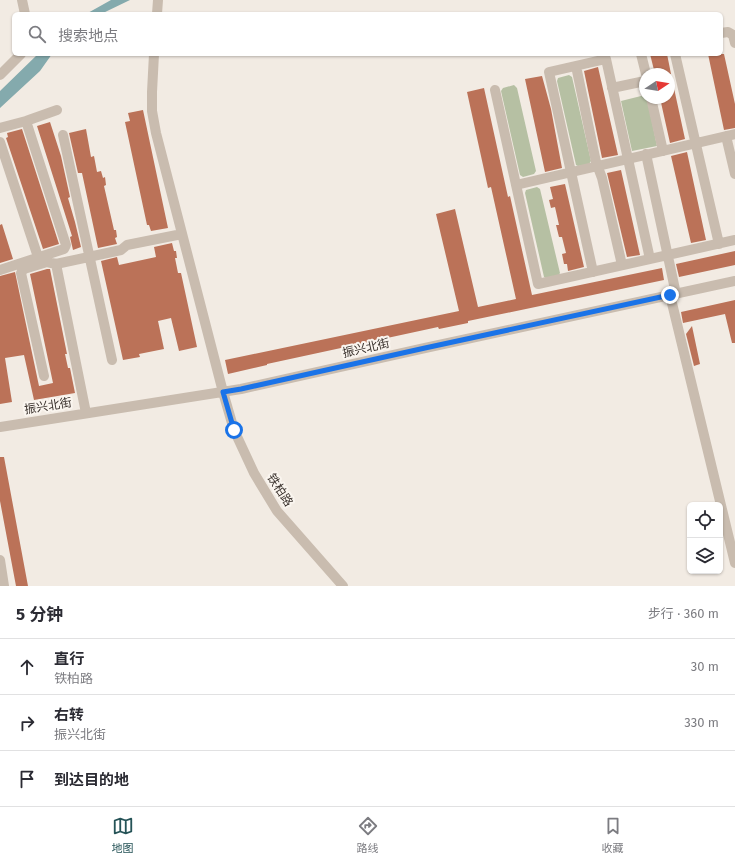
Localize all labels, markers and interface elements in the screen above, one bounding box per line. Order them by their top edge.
search box [12,12,723,56]
icon: search [26,23,48,45]
text: 搜索地点 [58,27,118,45]
north arrow [639,68,675,104]
route end [661,286,679,304]
street label: 振兴北街 [341,336,391,360]
street label: 振兴北街 [23,395,73,417]
route start [225,421,243,439]
street label: 铁柏路 [264,471,296,509]
map controls [687,502,723,574]
button: locate [687,502,723,538]
button: layers [687,538,723,574]
text: 5 分钟 [16,604,63,625]
text: 步行 · 360 m [648,606,719,621]
text: 直行 [54,650,84,668]
icon: ahead [16,656,38,678]
text: 30 m [691,659,719,674]
text: 铁柏路 [54,671,93,686]
text: 右转 [54,706,84,724]
icon: right [16,712,38,734]
text: 330 m [684,715,719,730]
text: 振兴北街 [54,727,106,742]
icon: arrive [16,768,38,790]
text: 到达目的地 [54,771,129,789]
tab: 地图 [112,815,134,855]
tab: 路线 [357,815,379,855]
tab: 收藏 [602,815,624,855]

